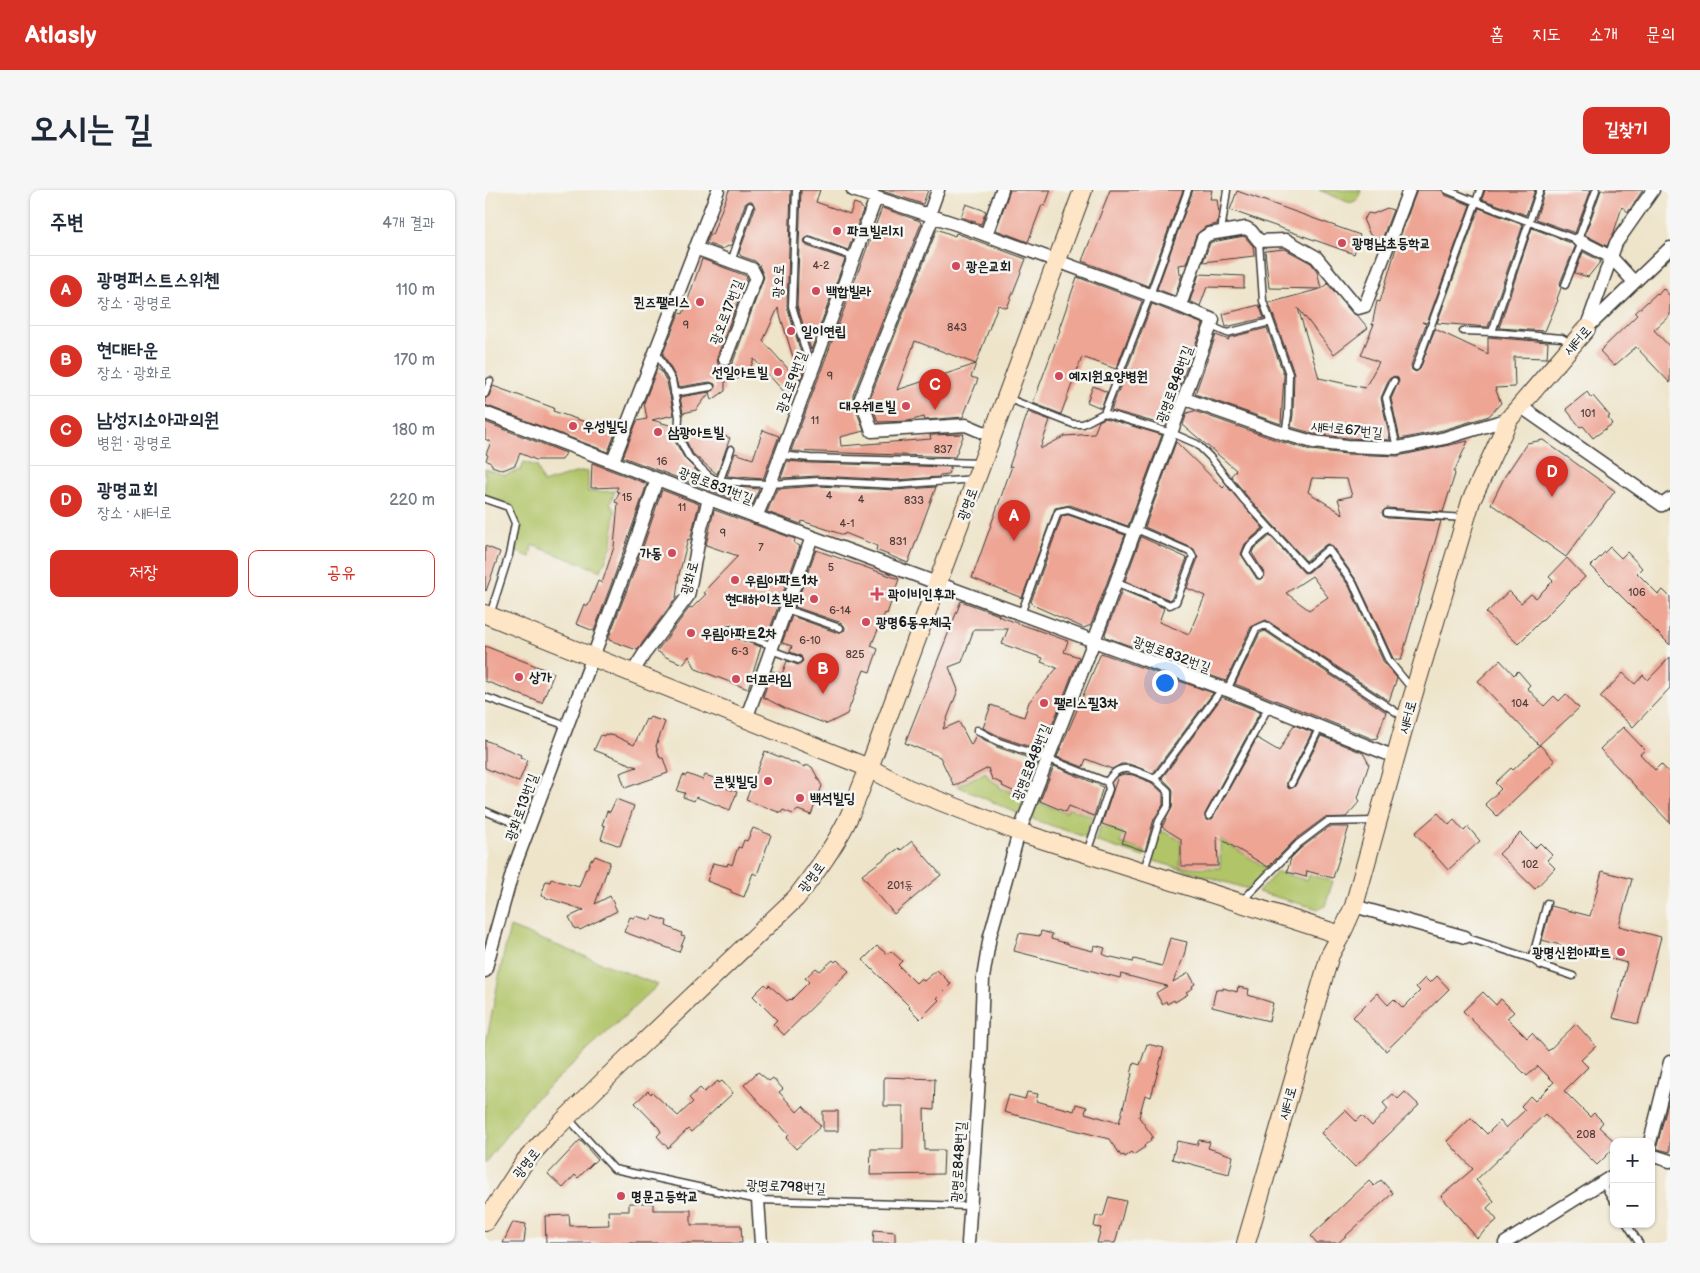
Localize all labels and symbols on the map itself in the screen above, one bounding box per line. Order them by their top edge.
place label: 파크빌리지 [847,223,903,240]
marker: 파크빌리지 [831,225,843,237]
place label: 광명남초등학교 [1352,235,1431,252]
marker: 광명남초등학교 [1336,237,1348,249]
place label: 광은교회 [966,258,1011,275]
house number: 4-2 [812,259,830,272]
marker: 광은교회 [950,260,962,272]
street label: 광오로 [769,264,788,298]
street label: 광오로17번길 [706,276,747,347]
place label: 백합빌라 [826,283,872,300]
marker: 백합빌라 [810,285,822,297]
place label: 퀸즈팰리스 [634,294,690,311]
marker: 퀸즈팰리스 [694,296,706,308]
house number: 9 [683,319,689,332]
house number: 843 [947,321,967,334]
street label: 새터로 [1560,322,1595,359]
place label: 일이연립 [801,323,846,340]
marker: 일이연립 [785,325,797,337]
street label: 광명로848번길 [1153,342,1197,425]
street label: 광오로9번길 [772,348,811,415]
place label: 선일아트빌 [712,364,769,381]
marker: 선일아트빌 [772,366,784,378]
place label: 예지원요양병원 [1069,368,1148,385]
pin: C [919,369,951,410]
house number: 9 [827,370,833,383]
marker: 예지원요양병원 [1053,370,1065,382]
place label: 대우쉐르빌 [839,398,897,415]
marker: 대우쉐르빌 [900,400,912,412]
house number: 101 [1581,407,1595,420]
house number: 11 [811,414,819,427]
street label: 새터로67번길 [1310,417,1384,442]
place label: 우성빌딩 [583,418,628,435]
marker: 우성빌딩 [567,420,579,432]
place label: 삼광아트빌 [667,424,725,441]
marker: 삼광아트빌 [652,426,664,438]
house number: 837 [934,443,953,456]
house number: 16 [657,455,668,468]
pin: D [1536,456,1568,497]
street label: 광명로831번길 [676,463,756,508]
street label: 광명로 [954,485,981,523]
house number: 4 [826,489,833,502]
house number: 15 [622,491,632,504]
house number: 4 [858,493,865,506]
house number: 833 [904,494,924,507]
pin: A [998,500,1030,541]
house number: 11 [678,501,686,514]
house number: 4-1 [840,517,855,530]
house number: 9 [720,527,726,540]
house number: 831 [889,535,907,548]
house number: 7 [758,541,764,554]
place label: 가동 [639,545,662,562]
marker: 가동 [666,547,678,559]
street label: 광화로 [677,560,702,597]
house number: 5 [828,561,834,574]
place label: 우림아파트1차 [745,572,819,589]
marker: 우림아파트1차 [729,574,741,586]
place label: 곽이비인후과 [888,586,956,603]
house number: 106 [1628,586,1646,599]
marker: 곽이비인후과 [870,587,884,601]
place label: 현대하이츠빌라 [725,591,805,608]
marker: 현대하이츠빌라 [808,593,820,605]
house number: 6-14 [829,604,851,617]
place label: 광명6동우체국 [876,614,952,631]
marker: 광명6동우체국 [860,616,872,628]
place label: 우림아파트2차 [701,625,777,642]
marker: 우림아파트2차 [685,627,697,639]
street label: 광명로832번길 [1131,633,1214,677]
house number: 6-10 [799,634,821,647]
house number: 6-3 [731,645,749,658]
house number: 825 [845,648,865,661]
pin: B [807,653,839,694]
place label: 상가 [529,669,552,686]
your location [1152,670,1178,696]
marker: 상가 [513,671,525,683]
place label: 더프라임 [746,671,792,688]
marker: 더프라임 [730,673,742,685]
place label: 팰리스필3차 [1054,695,1119,712]
marker: 팰리스필3차 [1038,697,1050,709]
house number: 104 [1511,697,1529,710]
street label: 새터로 [1395,699,1420,736]
street label: 광명로848번길 [1008,721,1055,803]
street label: 광화로13번길 [501,771,542,843]
place label: 큰빛빌딩 [713,773,758,790]
marker: 큰빛빌딩 [762,775,774,787]
place label: 백석빌딩 [810,790,855,807]
marker: 백석빌딩 [794,792,806,804]
house number: 102 [1521,858,1539,871]
street label: 광명로 [794,859,828,896]
house number: 201동 [887,879,913,892]
place label: 광명신원아파트 [1532,944,1611,961]
marker: 광명신원아파트 [1615,946,1627,958]
street label: 새터로 [1275,1085,1300,1122]
street label: 광명로848번길 [947,1120,970,1203]
house number: 208 [1576,1128,1596,1141]
street label: 광명로 [509,1145,544,1182]
street label: 광명로798번길 [746,1176,827,1197]
place label: 명문고등학교 [631,1188,699,1205]
marker: 명문고등학교 [615,1190,627,1202]

